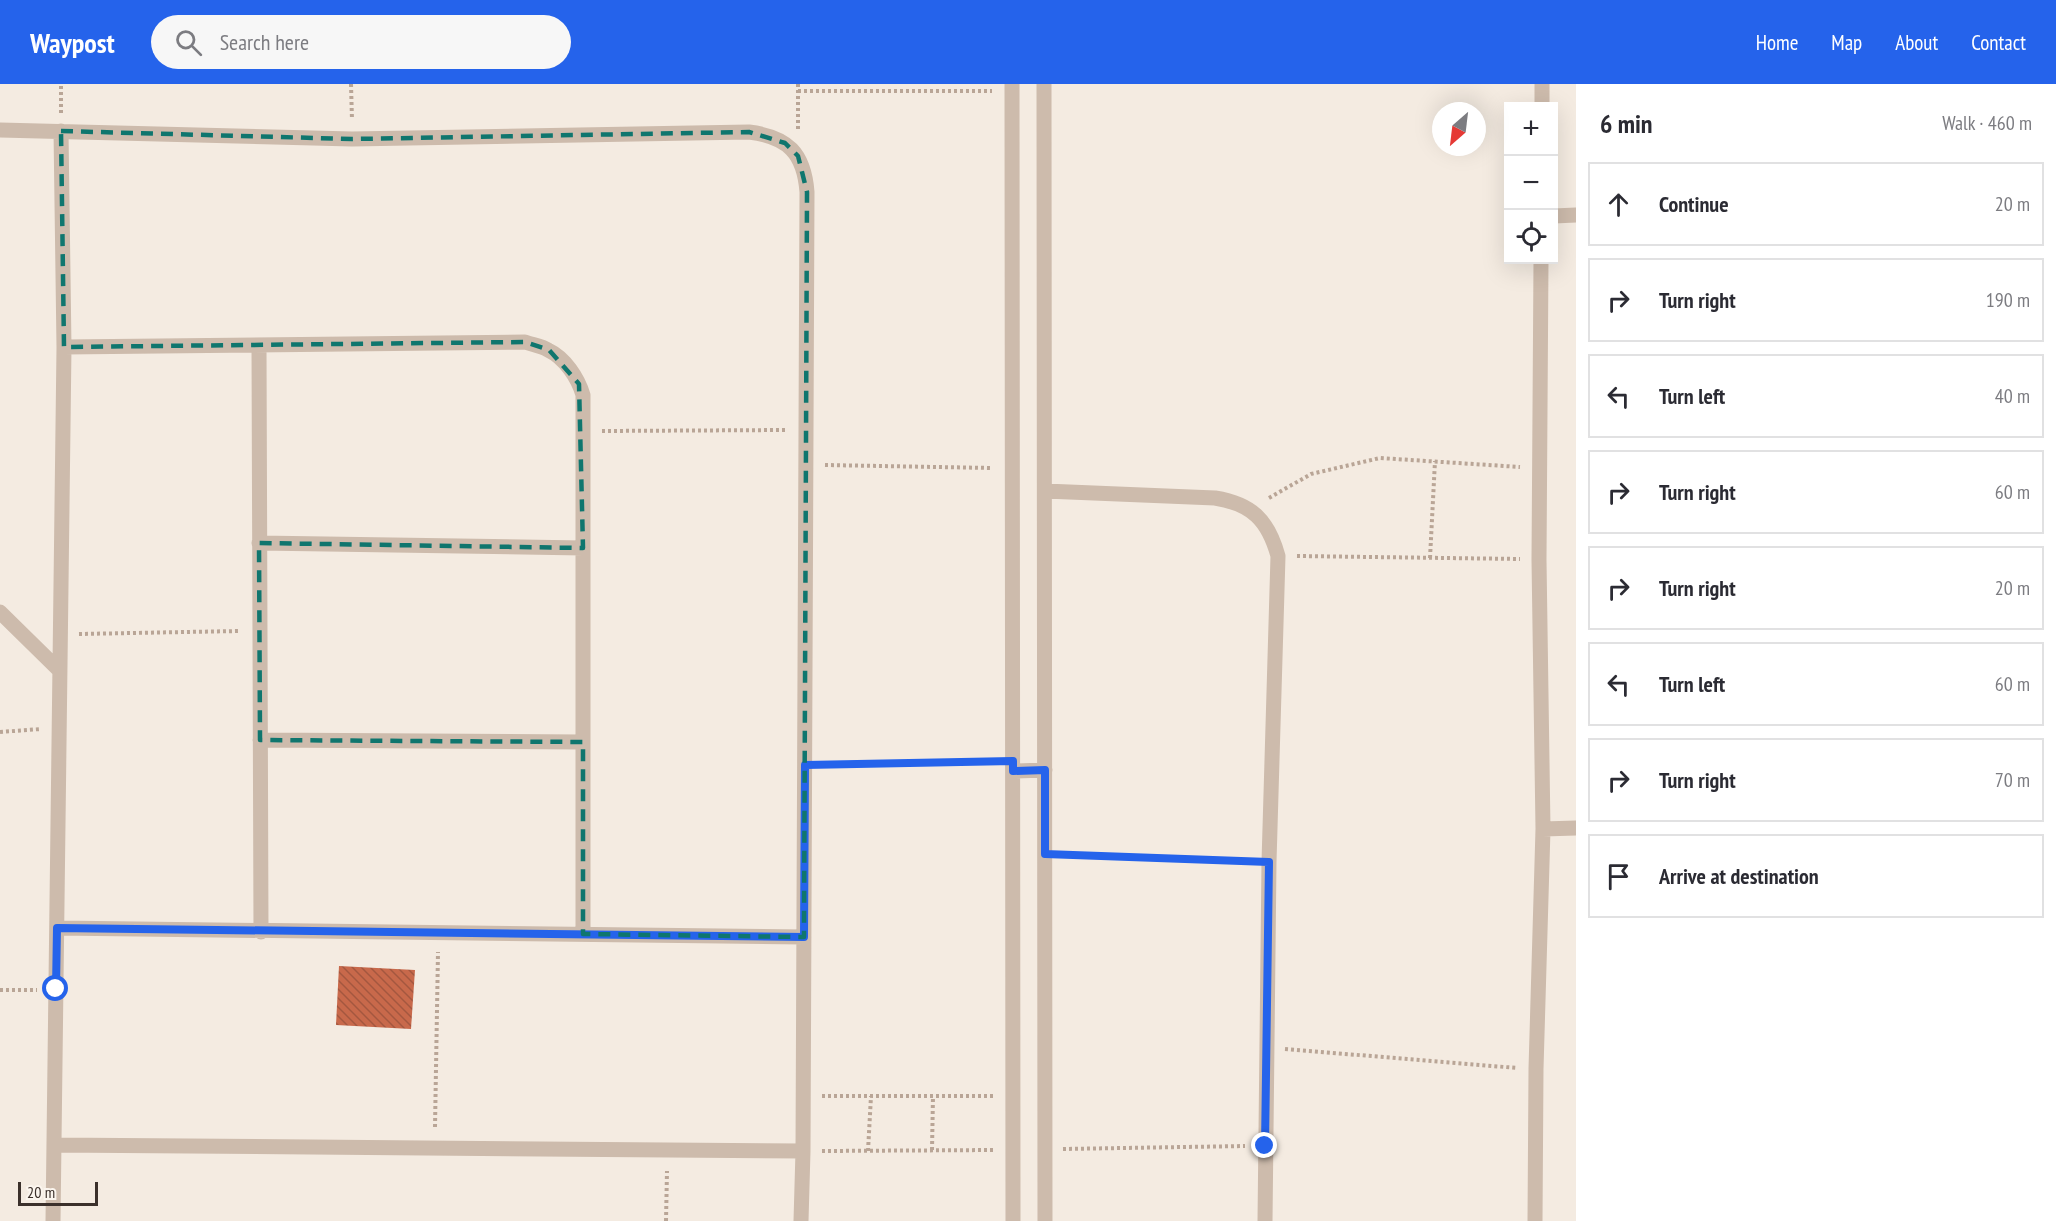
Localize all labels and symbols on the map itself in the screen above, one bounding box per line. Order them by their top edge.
north arrow [1432,102,1486,156]
route start [42,975,68,1001]
route end [1251,1132,1277,1158]
scale bar [18,1179,98,1206]

